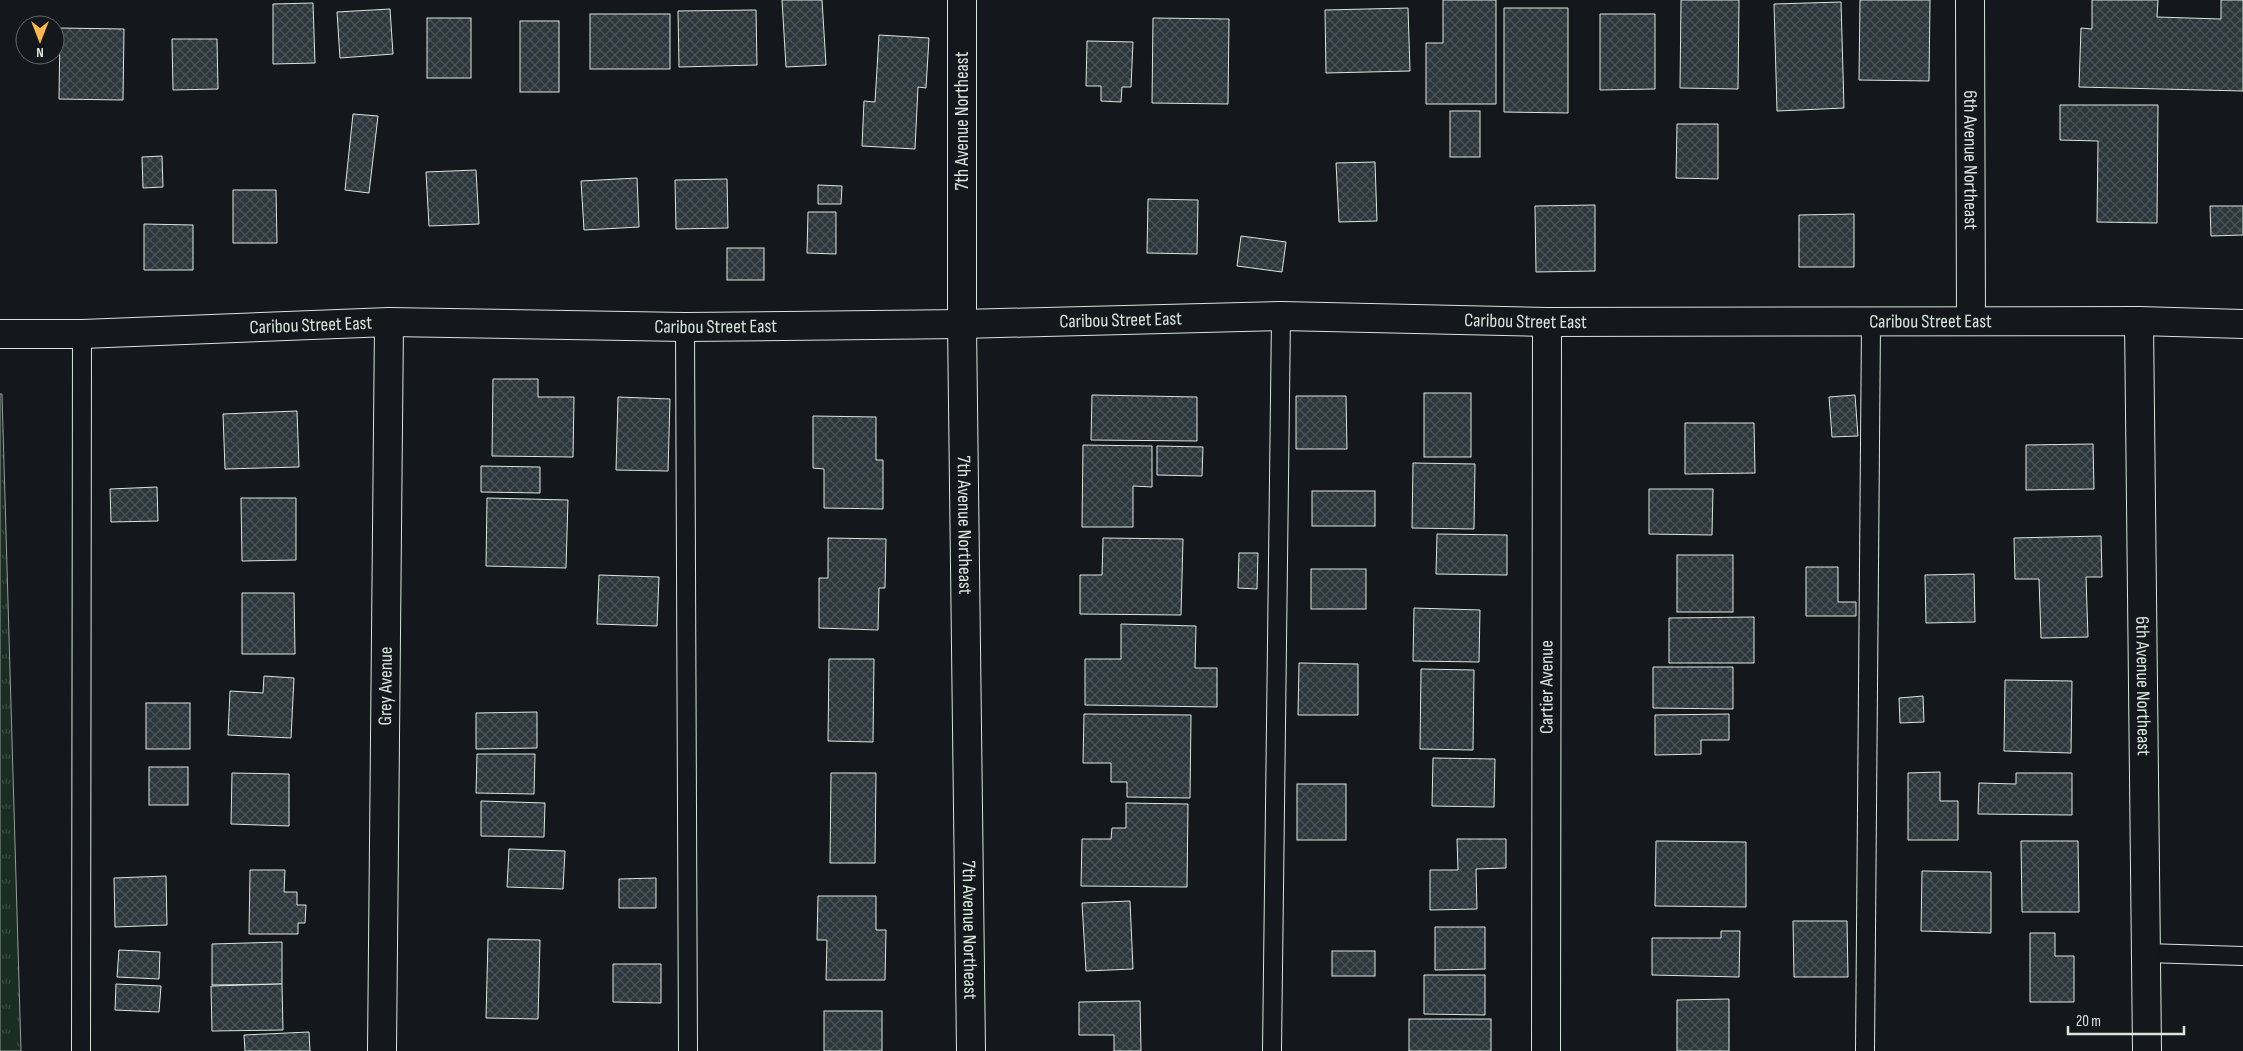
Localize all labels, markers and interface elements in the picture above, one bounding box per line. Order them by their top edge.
north arrow [15,15,65,65]
text: N [36,44,44,61]
street label: 7th Avenue Northeast [951,51,974,190]
street label: 6th Avenue Northeast [1959,90,1982,230]
street label: Caribou Street East [1059,307,1182,333]
street label: Caribou Street East [1464,309,1587,334]
street label: Caribou Street East [1869,310,1992,333]
street label: Caribou Street East [249,311,373,339]
street label: Caribou Street East [654,315,777,339]
street label: 7th Avenue Northeast [952,455,977,595]
street label: 6th Avenue Northeast [2131,616,2155,756]
street label: Cartier Avenue [1535,640,1558,734]
street label: Grey Avenue [374,646,397,726]
street label: 7th Avenue Northeast [957,860,982,1000]
scale bar [2068,1004,2184,1036]
text: 20 m [2076,1012,2101,1031]

